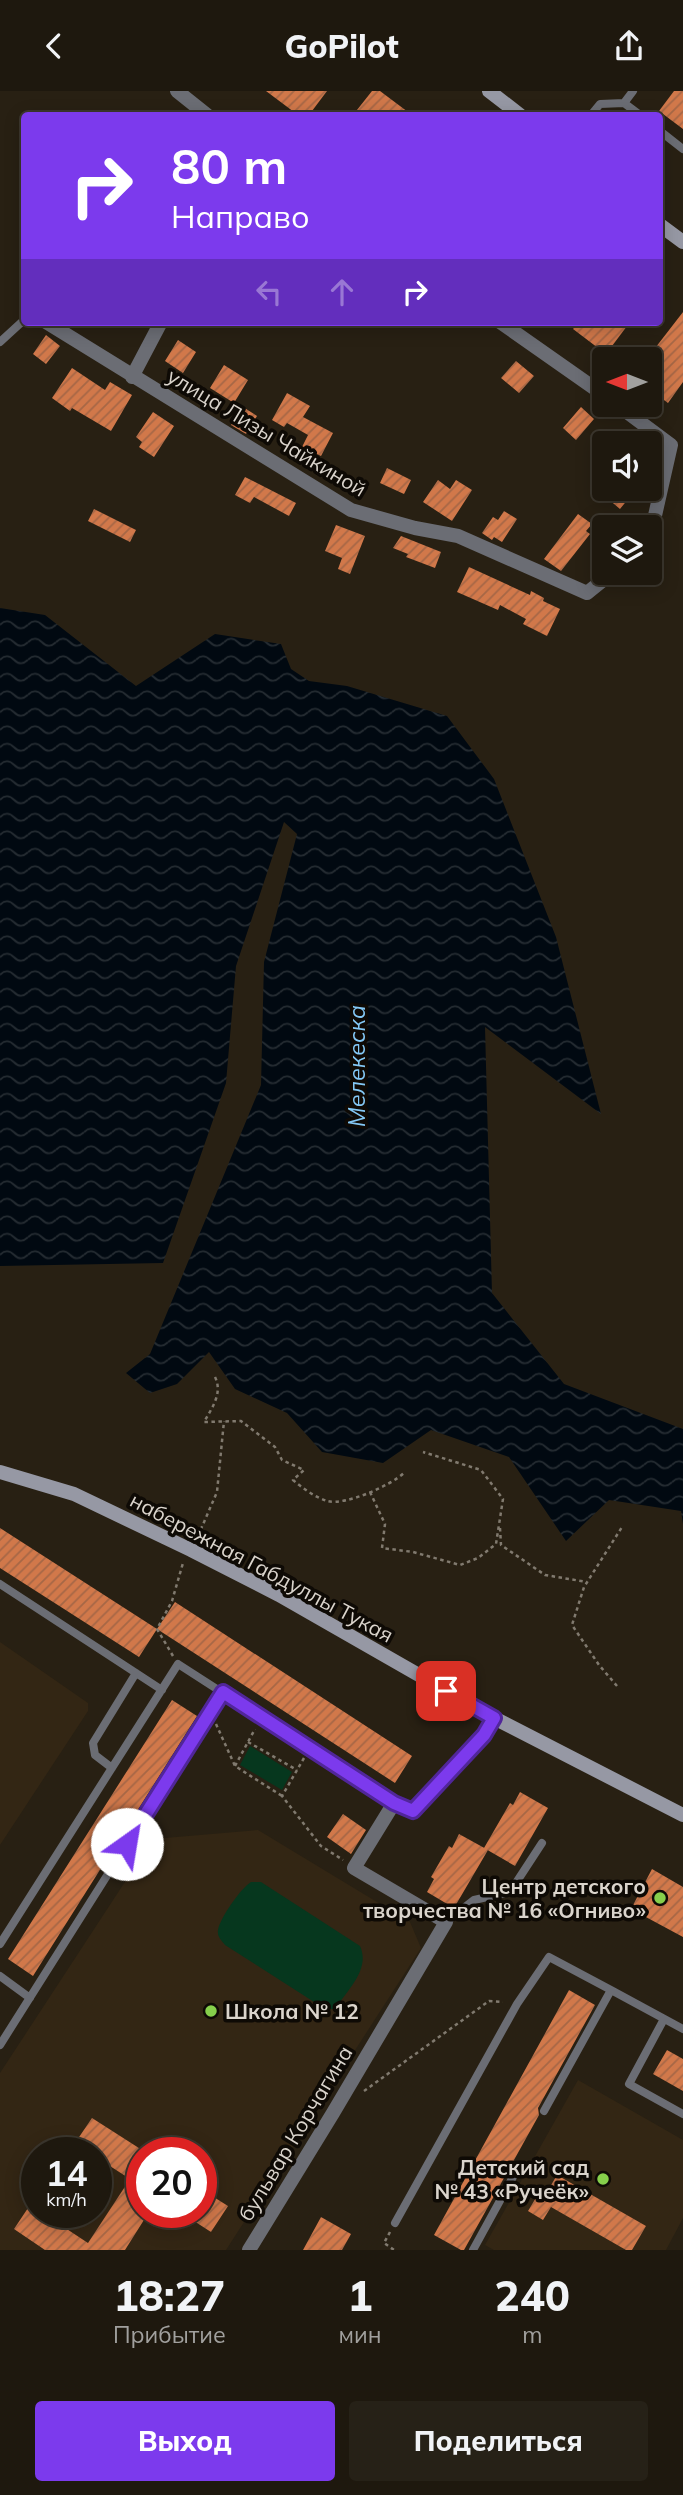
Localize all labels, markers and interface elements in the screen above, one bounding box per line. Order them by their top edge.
text: GoPilot [284,26,399,66]
icon: back [35,27,73,65]
icon: share [610,27,648,65]
text: 80 m [171,135,287,196]
icon: right [56,140,147,231]
text: Направо [171,196,310,236]
icon: left [250,273,288,311]
icon: ahead [323,273,361,311]
icon: right [396,273,434,311]
north arrow [592,347,662,417]
map controls [592,347,662,585]
street label: улица Лизы Чайкиной [163,362,371,502]
button: sound [592,431,662,501]
button: layers [592,515,662,585]
water label: Мелекеска [342,1005,371,1127]
street label: набережная Габдуллы Тукая [126,1486,398,1648]
pin [416,1661,476,1721]
icon: arrive [427,1672,465,1710]
position arrow [90,1807,164,1881]
place label: Центр детского творчества № 16 «Огниво» [363,1873,646,1923]
marker: Центр детского творчества № 16 «Огниво» [652,1890,668,1906]
place label: Школа № 12 [225,1998,359,2024]
marker: Школа № 12 [203,2003,219,2019]
street label: бульвар Корчагина [232,2041,358,2225]
speed limit sign: 20 [126,2137,217,2228]
text: 14 [45,2151,88,2195]
place label: Детский сад № 43 «Ручеёк» [434,2154,589,2204]
marker: Детский сад № 43 «Ручеёк» [595,2171,611,2187]
text: km/h [46,2188,87,2211]
text: 18:27 [113,2269,225,2322]
text: 1 [347,2269,373,2322]
text: 240 [494,2269,570,2322]
text: Прибытие [113,2320,226,2349]
text: мин [339,2320,382,2349]
text: m [522,2320,542,2349]
button: Выход [35,2401,335,2481]
button: Поделиться [349,2401,648,2481]

